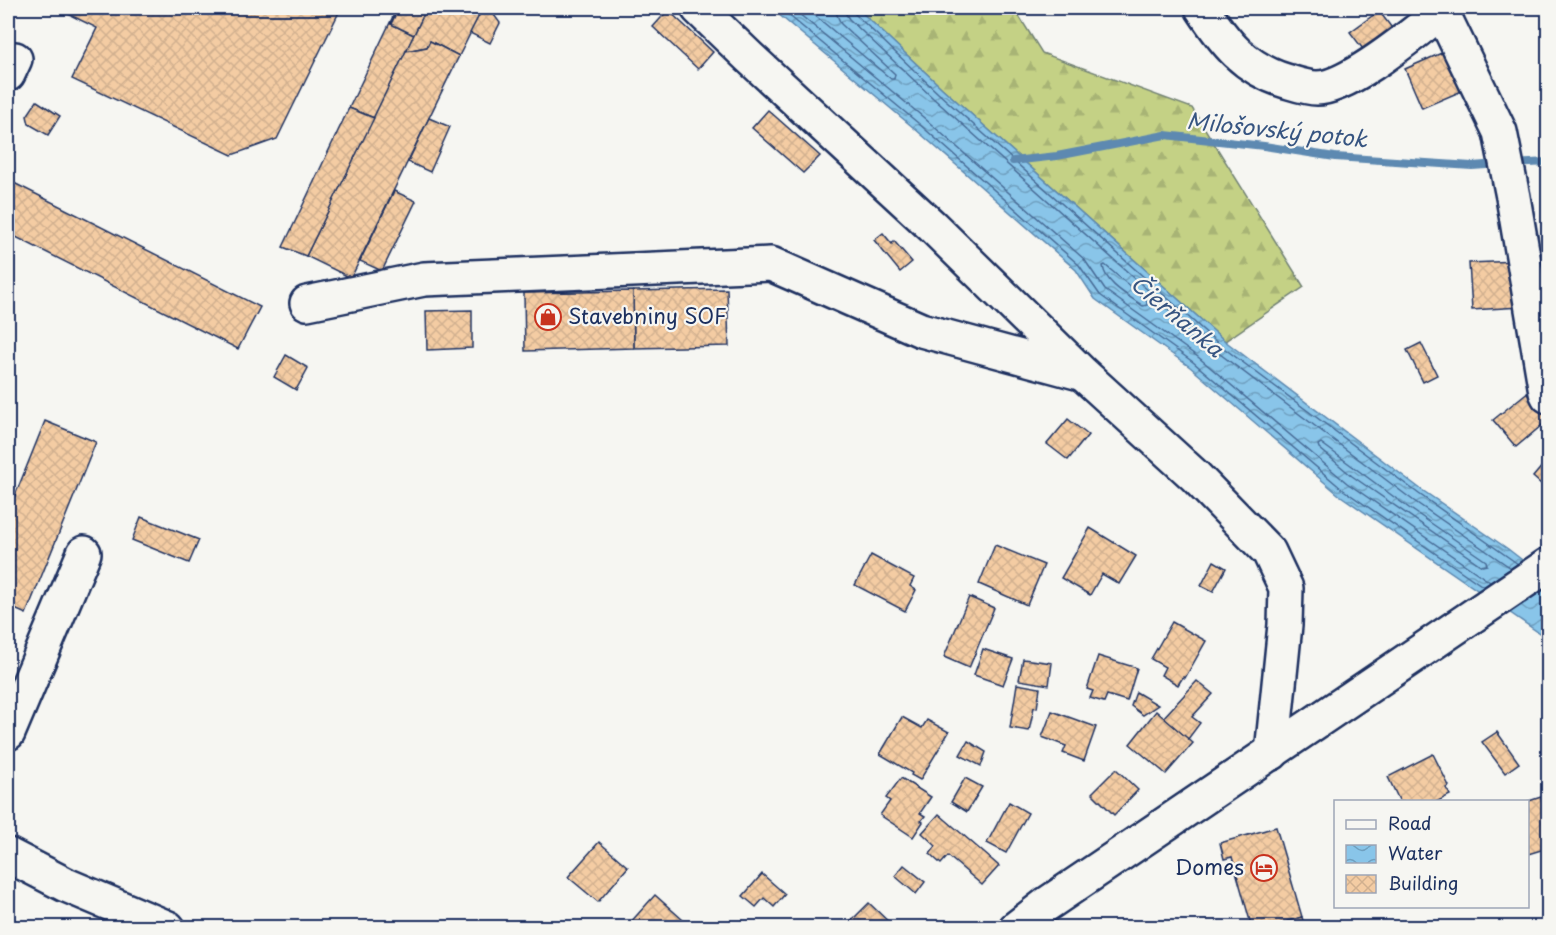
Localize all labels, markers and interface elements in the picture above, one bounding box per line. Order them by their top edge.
water label: Milošovský potok [1185,103,1369,154]
water label: Čierňanka [1124,266,1233,365]
place label: Stavebniny SOF [568,299,727,331]
shop icon: Stavebniny SOF [533,302,563,332]
legend [1334,800,1529,908]
text: Road [1388,809,1432,836]
text: Water [1388,839,1443,866]
place label: Domes [1175,850,1244,882]
hotel icon: Domes [1249,853,1279,883]
text: Building [1388,869,1458,896]

